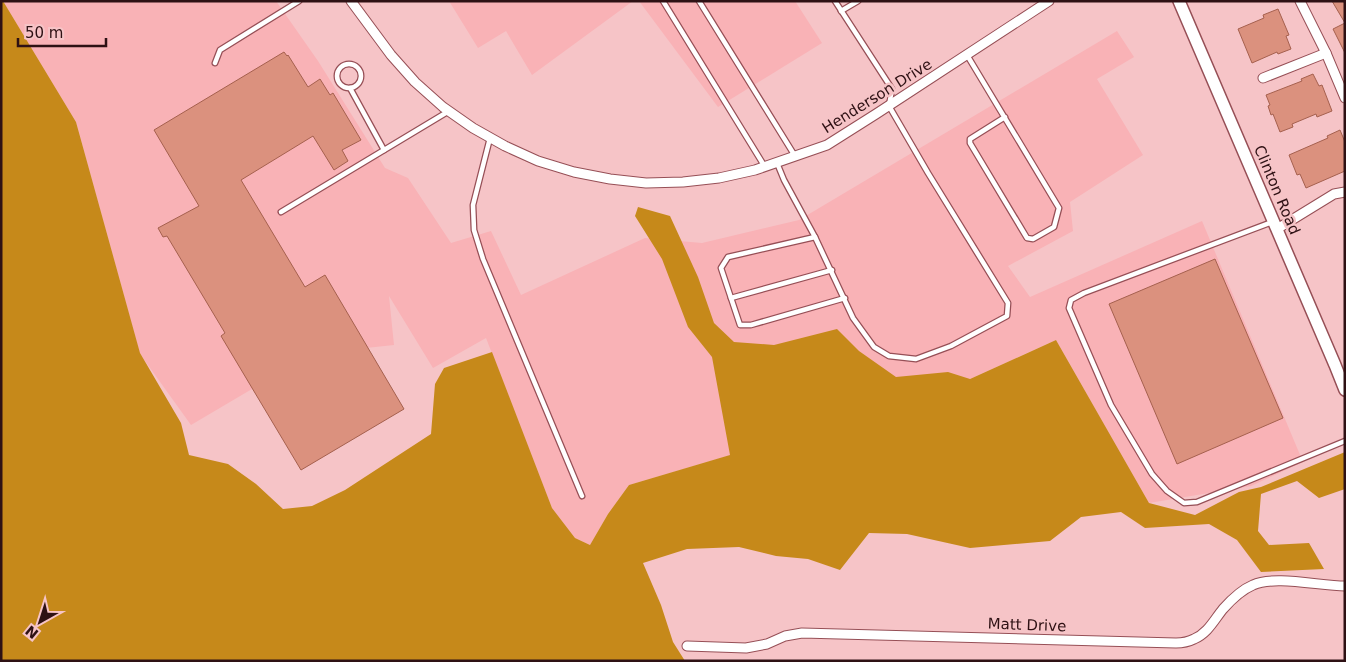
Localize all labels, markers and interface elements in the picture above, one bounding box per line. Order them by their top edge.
scale bar [18,15,105,47]
text: 50 m [25,24,63,42]
street label: Henderson Drive [819,55,935,137]
street label: Clinton Road [1250,143,1304,237]
north arrow [15,597,65,647]
street label: Matt Drive [987,615,1067,635]
text: N [22,622,41,642]

